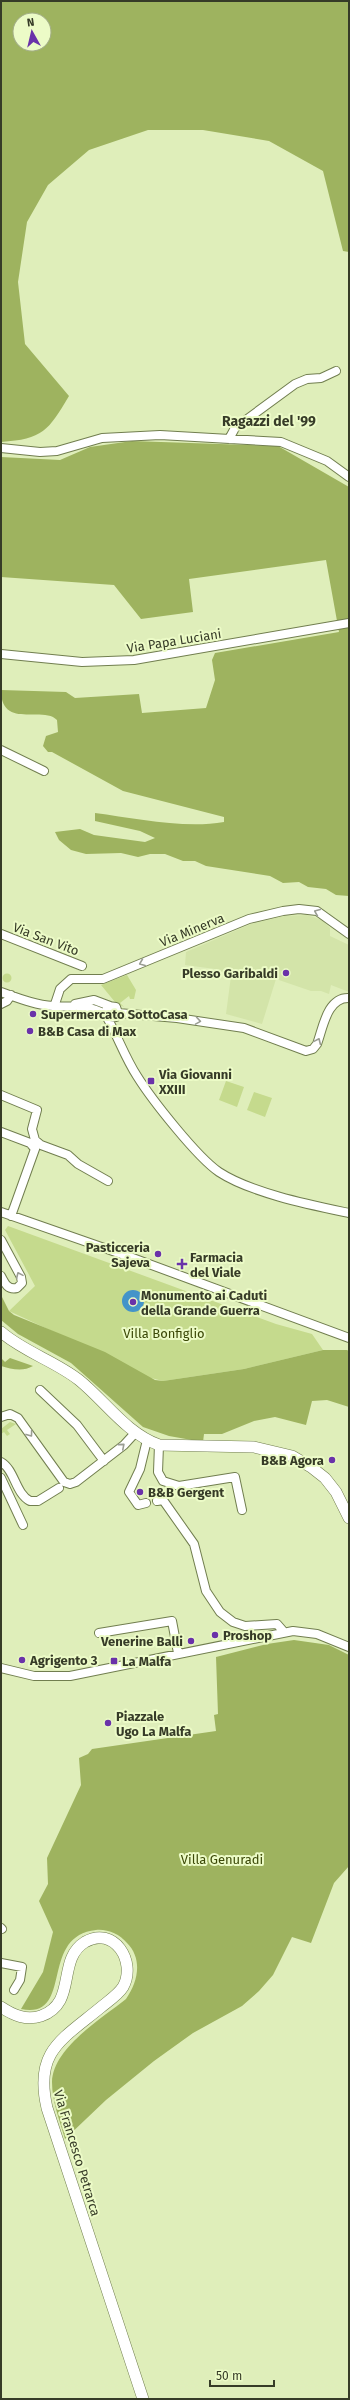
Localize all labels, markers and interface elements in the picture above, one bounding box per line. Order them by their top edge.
north arrow [12,12,52,52]
text: N [26,16,35,30]
district label: Ragazzi del '99 [222,413,316,430]
street label: Via Papa Luciani [126,626,222,656]
one-way arrow [314,909,321,917]
street label: Via Minerva [158,910,226,950]
street label: Via San Vito [11,920,81,958]
one-way arrow [138,959,145,967]
place label: Plesso Garibaldi [182,966,278,981]
marker: Plesso Garibaldi [281,968,291,978]
place label: Supermercato SottoCasa [41,1007,188,1022]
marker: Supermercato SottoCasa [28,1009,38,1019]
one-way arrow [195,1016,202,1025]
place label: B&B Casa di Max [38,1024,137,1039]
marker: B&B Casa di Max [25,1026,35,1036]
one-way arrow [313,1037,321,1045]
place label: Via Giovanni XXIII [158,1067,232,1097]
marker: Via Giovanni XXIII [146,1076,156,1086]
place label: Pasticceria Sajeva [86,1240,150,1270]
marker: Pasticceria Sajeva [153,1249,163,1259]
place label: Farmacia del Viale [190,1250,243,1280]
marker: Farmacia del Viale [177,1259,187,1269]
one-way arrow [16,1271,24,1279]
place label: Monumento ai Caduti della Grande Guerra [141,1288,267,1318]
marker: Monumento ai Caduti della Grande Guerra [128,1297,138,1307]
park label: Villa Bonfiglio [123,1326,205,1341]
one-way arrow [25,1430,32,1437]
one-way arrow [118,1443,125,1450]
place label: B&B Agora [261,1453,324,1468]
marker: B&B Agora [327,1455,337,1465]
place label: B&B Gergent [148,1485,225,1500]
marker: B&B Gergent [135,1487,145,1497]
place label: Proshop [223,1628,272,1643]
marker: Proshop [210,1630,220,1640]
place label: Venerine Balli [100,1634,183,1649]
marker: Venerine Balli [186,1636,196,1646]
place label: Agrigento 3 [29,1653,98,1668]
place label: La Malfa [122,1654,171,1669]
marker: Agrigento 3 [17,1655,27,1665]
marker: La Malfa [109,1656,119,1666]
place label: Piazzale Ugo La Malfa [116,1709,191,1739]
marker: Piazzale Ugo La Malfa [103,1718,113,1728]
park label: Villa Genuradi [181,1852,263,1867]
street label: Via Francesco Petrarca [51,2088,103,2218]
scale bar [210,2362,274,2388]
text: 50 m [216,2369,242,2383]

